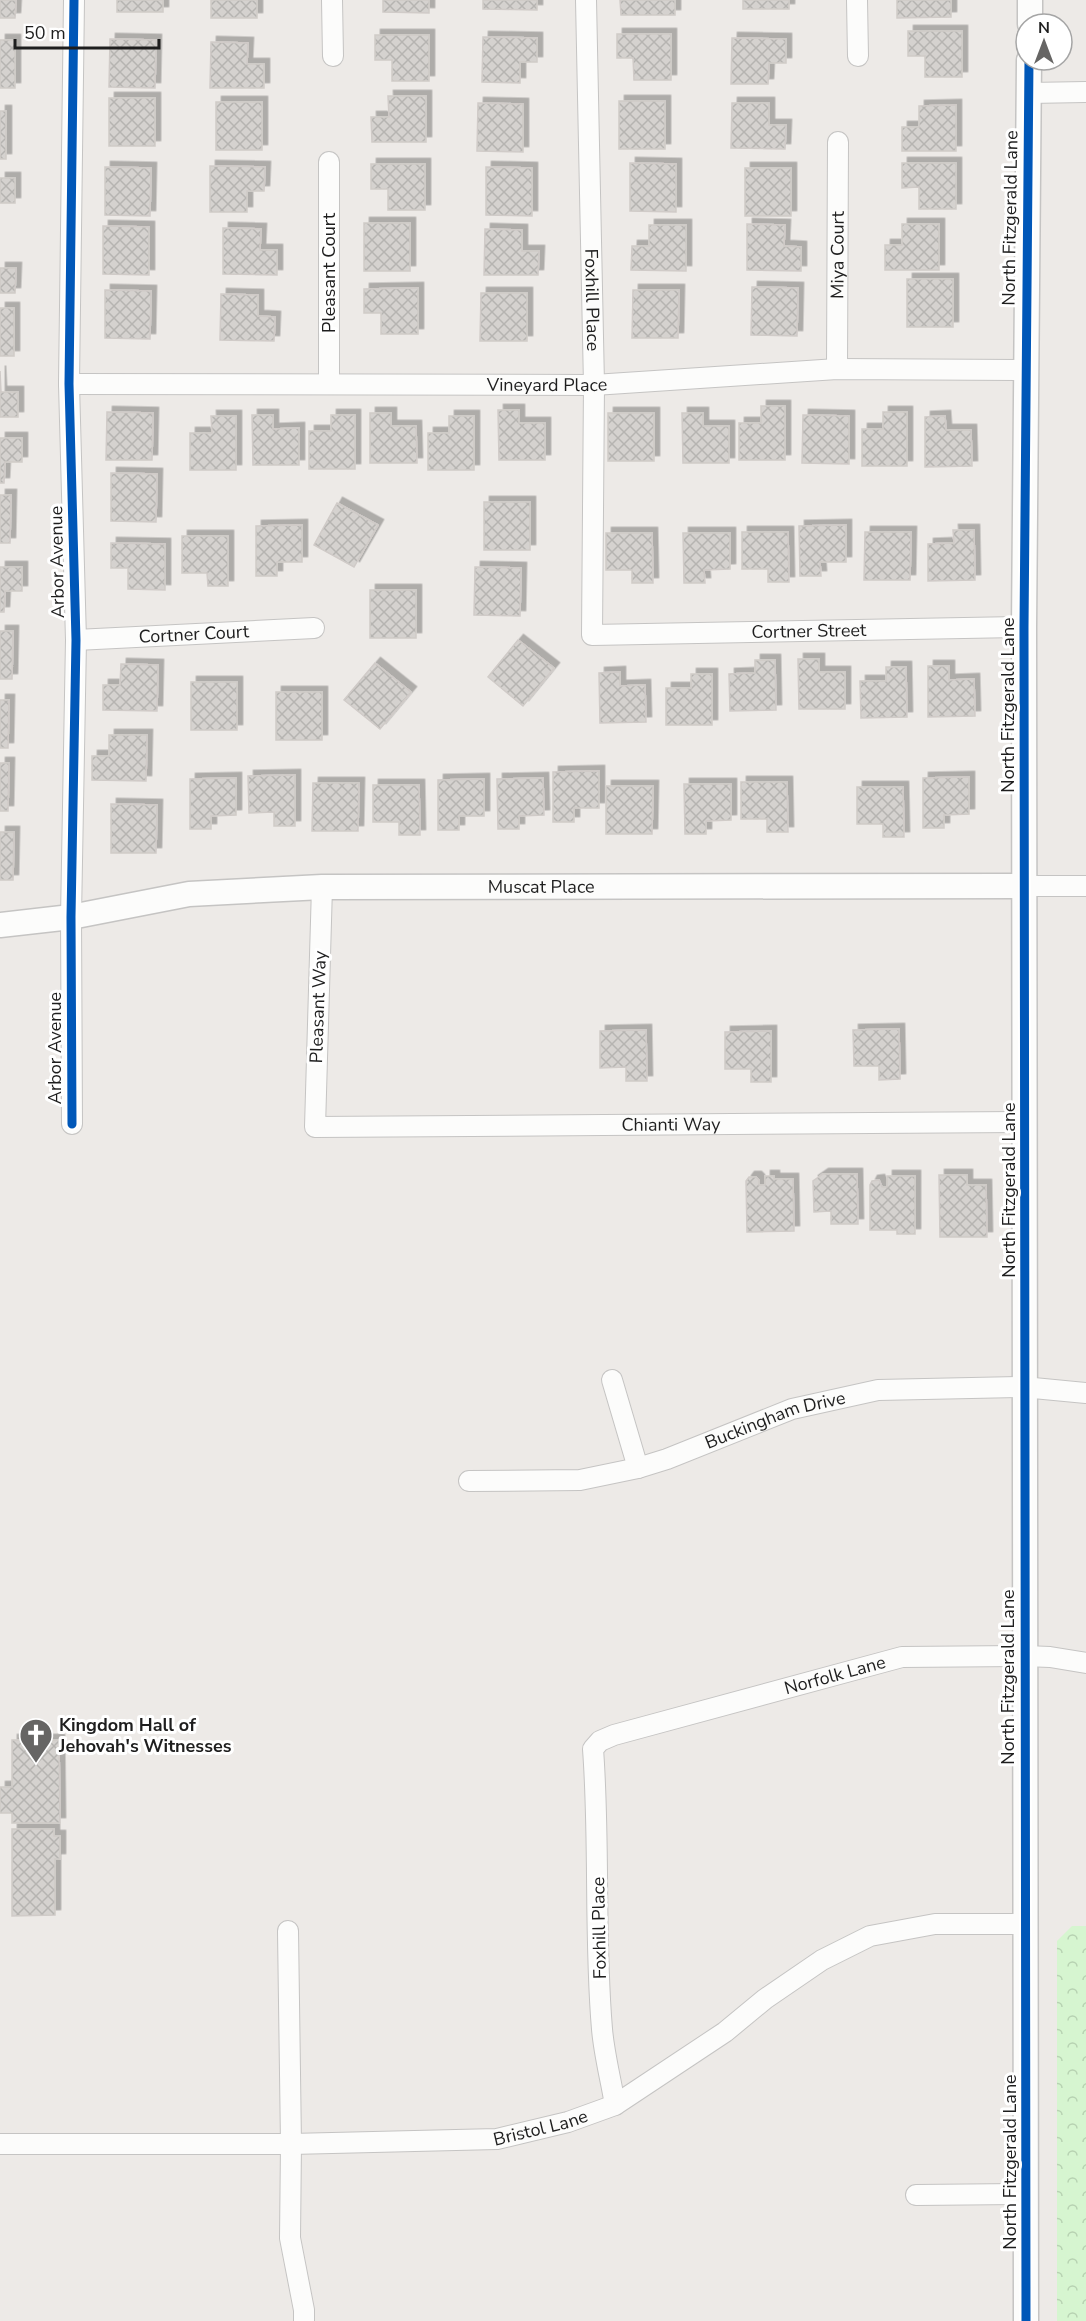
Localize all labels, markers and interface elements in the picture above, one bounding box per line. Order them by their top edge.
scale bar [15,12,159,50]
north arrow [1014,12,1074,72]
text: N [1038,17,1050,39]
text: 50 m [24,21,66,45]
street label: North Fitzgerald Lane [996,130,1024,306]
street label: Miya Court [825,210,850,299]
street label: Pleasant Court [317,212,341,333]
street label: Foxhill Place [579,248,605,351]
street label: Vineyard Place [486,372,608,397]
street label: Arbor Avenue [44,506,70,618]
street label: North Fitzgerald Lane [996,617,1020,793]
street label: Cortner Street [751,618,867,644]
street label: Cortner Court [138,619,250,649]
street label: Muscat Place [488,875,595,899]
street label: Pleasant Way [304,950,332,1064]
street label: Arbor Avenue [43,992,67,1104]
street label: North Fitzgerald Lane [997,1102,1021,1278]
street label: Chianti Way [621,1112,721,1137]
street label: Buckingham Drive [701,1386,848,1455]
street label: North Fitzgerald Lane [996,1589,1020,1765]
street label: Norfolk Lane [781,1650,888,1700]
place label: Kingdom Hall of Jehovah's Witnesses [58,1713,232,1758]
church icon: Kingdom Hall of Jehovah's Witnesses [18,1717,54,1764]
street label: Foxhill Place [586,1877,612,1979]
street label: North Fitzgerald Lane [998,2074,1022,2250]
street label: Bristol Lane [491,2104,591,2151]

